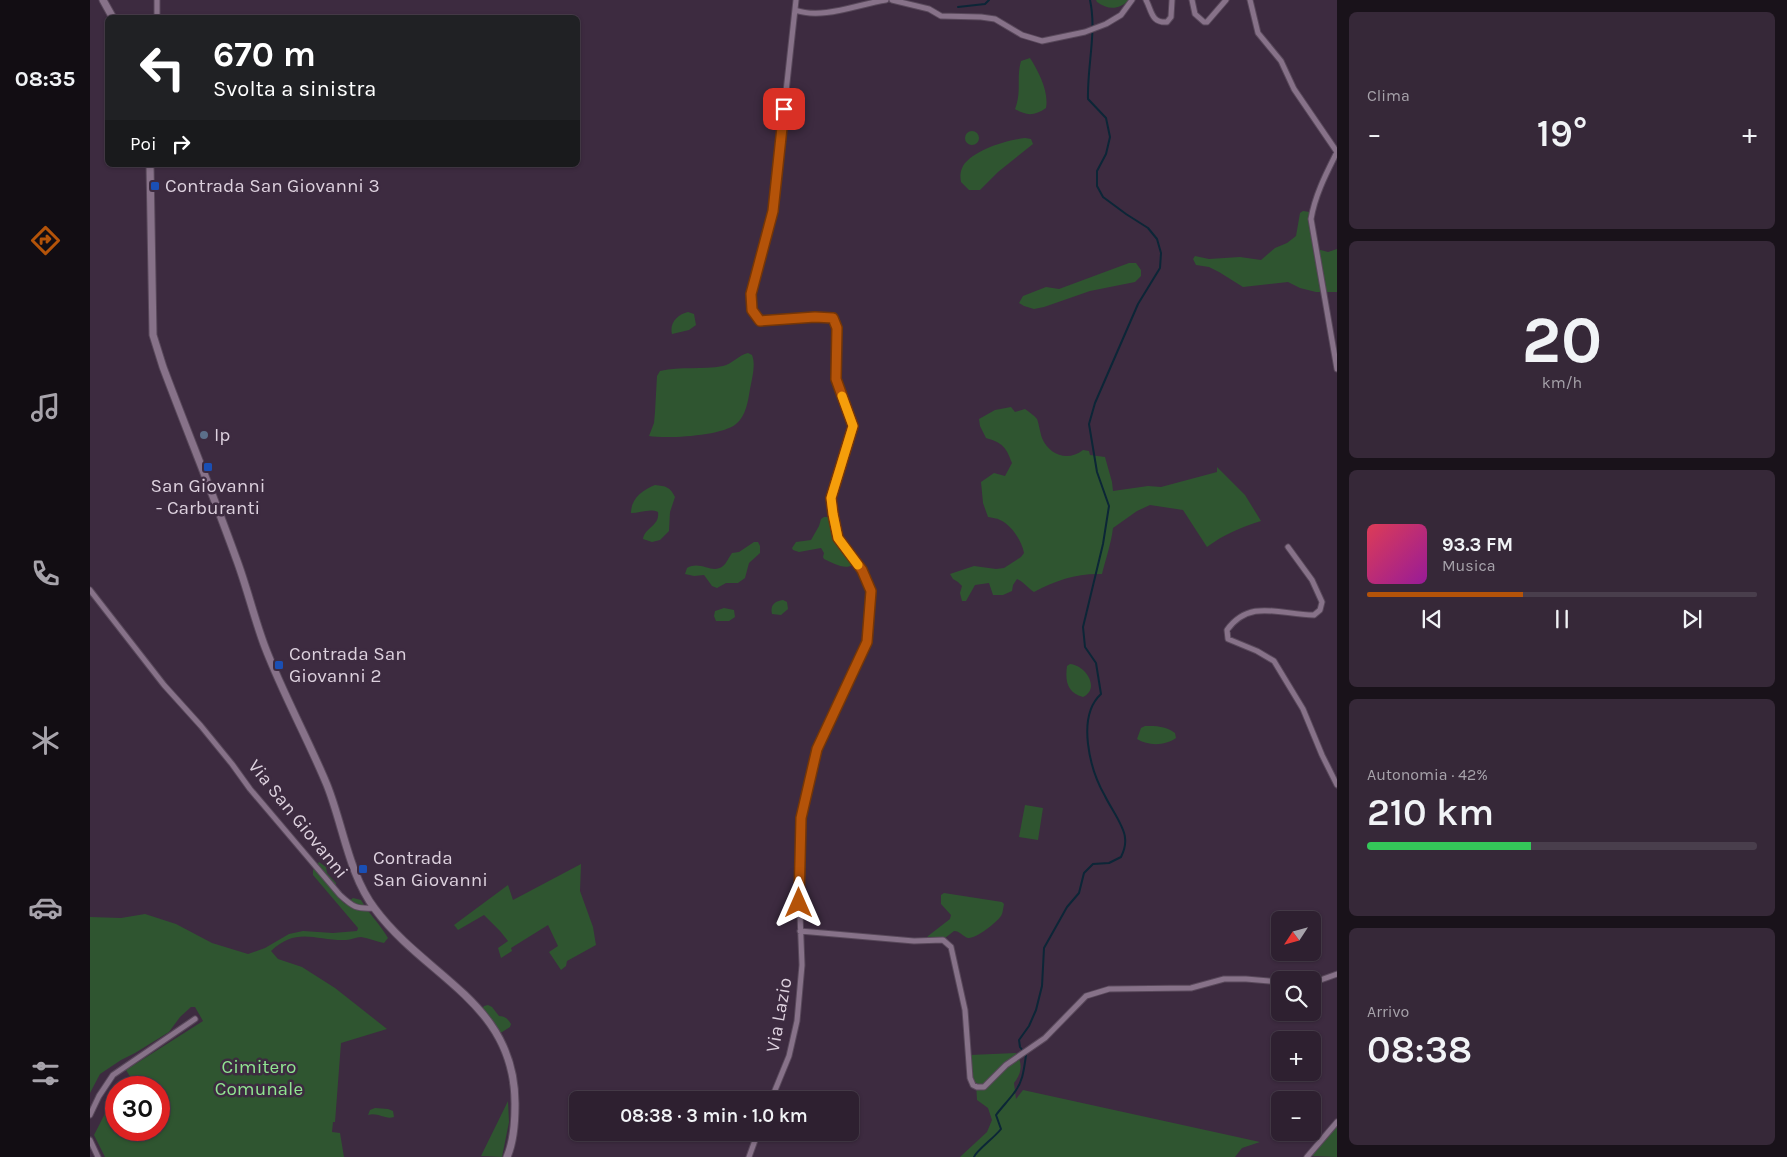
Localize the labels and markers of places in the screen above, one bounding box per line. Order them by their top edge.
pin [763,88,805,130]
place label: Contrada San Giovanni 3 [165,175,380,197]
marker: Contrada San Giovanni 3 [149,180,161,192]
place label: Ip [214,424,230,446]
marker: Ip [198,429,210,441]
marker: San Giovanni - Carburanti [202,461,214,473]
place label: San Giovanni - Carburanti [151,475,265,519]
place label: Contrada San Giovanni 2 [289,643,407,687]
marker: Contrada San Giovanni 2 [273,659,285,671]
place label: Contrada San Giovanni [373,847,488,891]
marker: Contrada San Giovanni [357,863,369,875]

